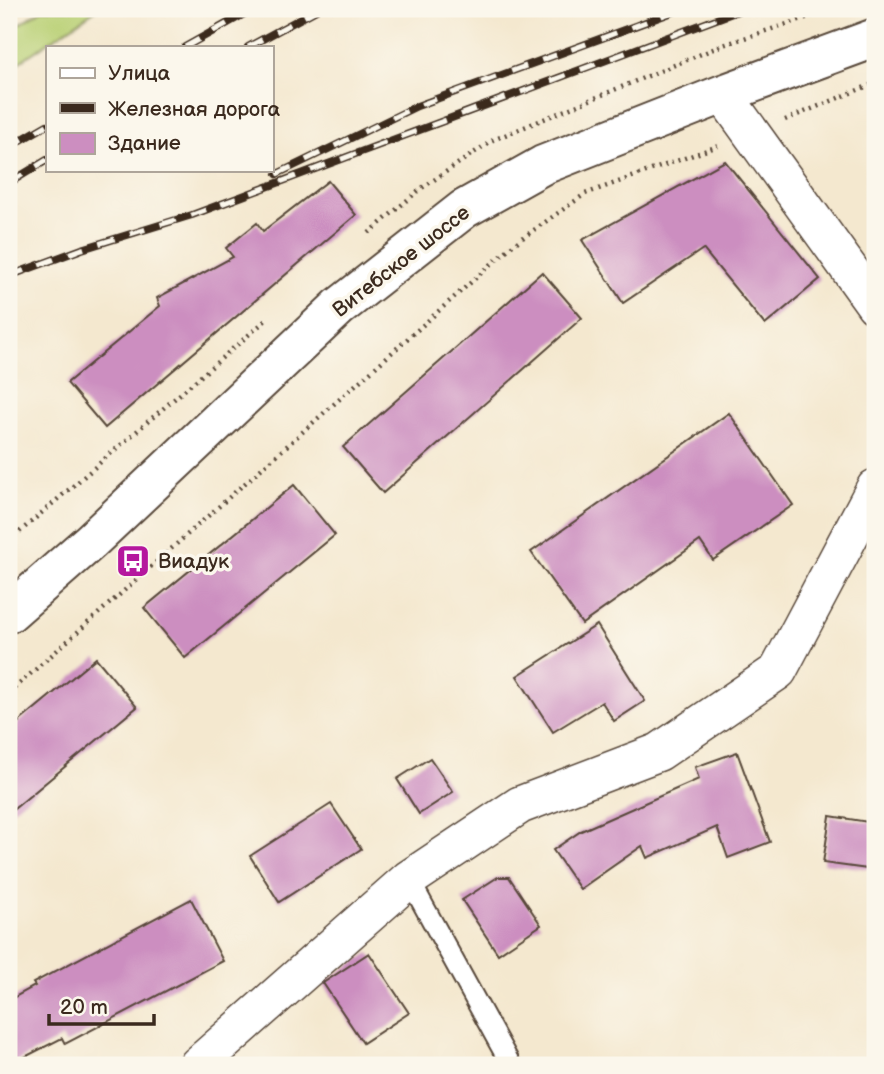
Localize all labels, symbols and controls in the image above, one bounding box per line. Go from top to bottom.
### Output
legend [46,46,273,172]
text: Улица [108,61,171,86]
text: Железная дорога [108,97,281,122]
text: Здание [108,131,181,156]
street label: Витебское шоссе [328,200,475,323]
bus stop icon: Виадук [114,542,152,580]
place label: Виадук [158,549,229,574]
scale bar [49,983,154,1027]
text: 20 m [60,995,108,1020]

